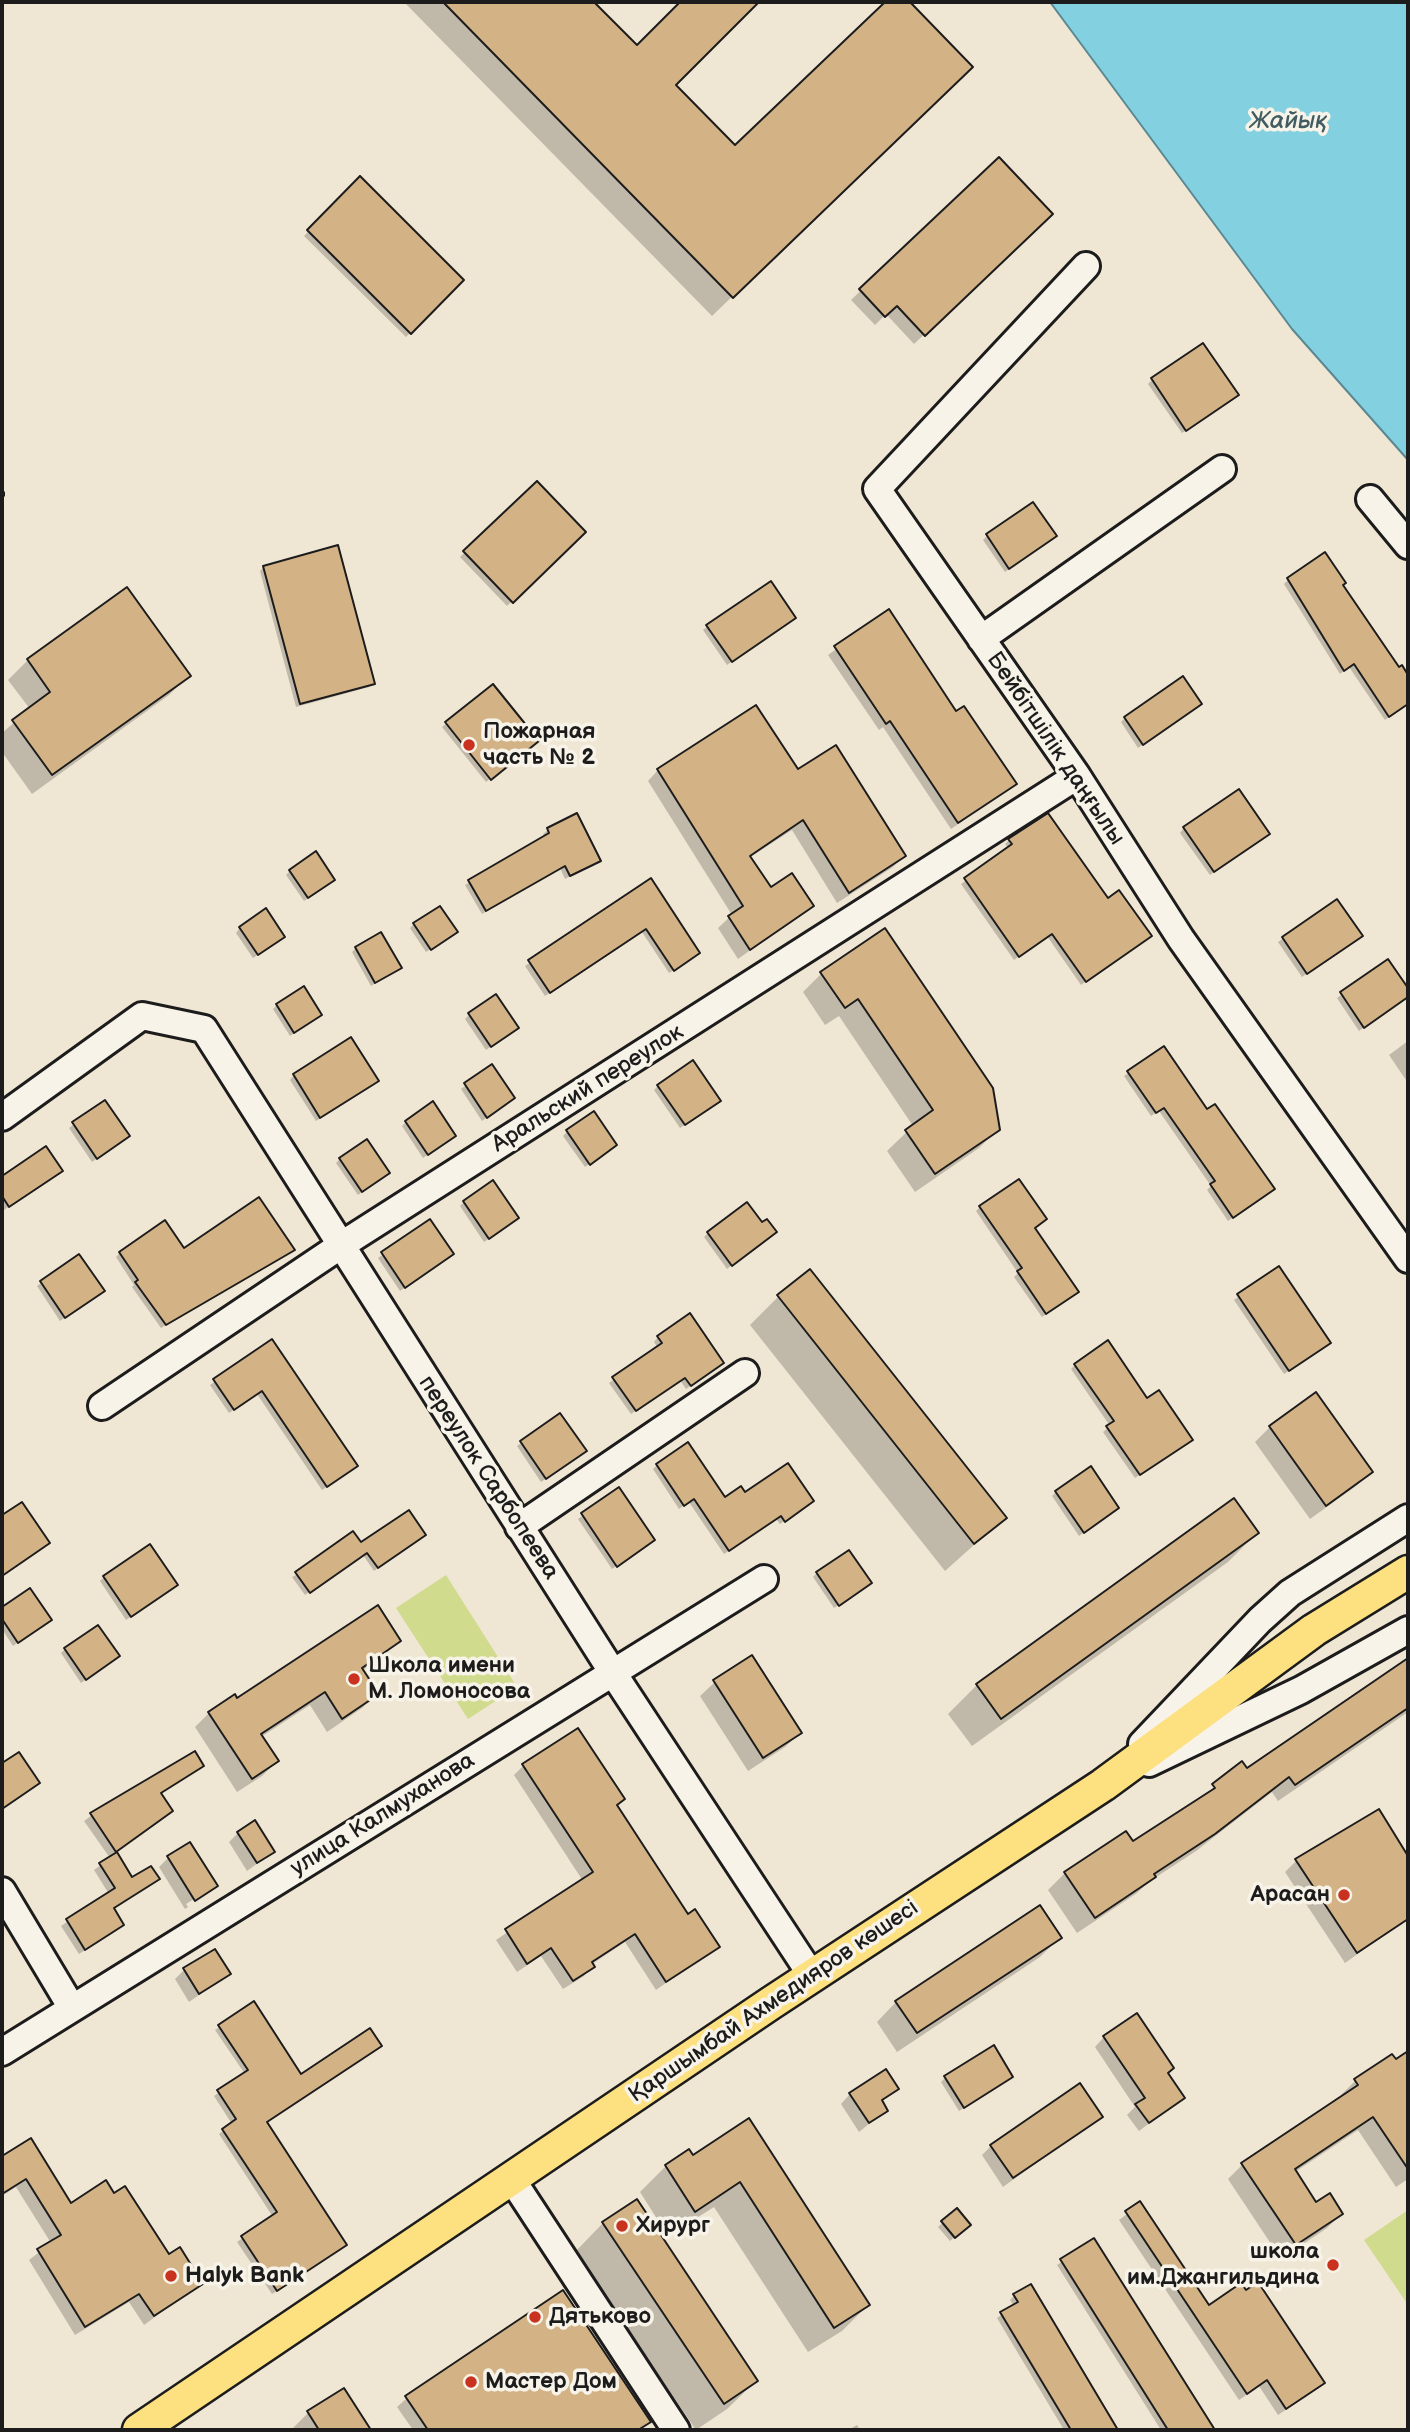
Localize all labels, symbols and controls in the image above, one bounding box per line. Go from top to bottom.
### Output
water label: Жайық [1249,108,1327,136]
street label: Бейбітшілік даңғылы [980,647,1130,851]
place label: Пожарная часть № 2 [483,718,595,772]
marker: Пожарная часть № 2 [461,737,477,753]
street label: Аральский переулок [487,1019,689,1159]
street label: переулок Сарбопеева [412,1371,564,1585]
place label: Школа имени М. Ломоносова [368,1652,530,1706]
marker: Школа имени М. Ломоносова [346,1671,362,1687]
street label: улица Калмуханова [286,1747,480,1883]
place label: Арасан [1250,1881,1330,1909]
marker: Арасан [1336,1887,1352,1903]
street label: Қаршымбай Ахмедияров көшесі [624,1895,924,2109]
place label: Хирург [636,2212,710,2240]
marker: Хирург [614,2218,630,2234]
place label: школа им.Джангильдина [1127,2238,1319,2292]
marker: школа им.Джангильдина [1325,2257,1341,2273]
place label: Halyk Bank [185,2262,304,2290]
marker: Halyk Bank [163,2268,179,2284]
place label: Дятьково [549,2303,651,2331]
marker: Дятьково [527,2309,543,2325]
place label: Мастер Дом [485,2368,617,2396]
marker: Мастер Дом [463,2374,479,2390]

